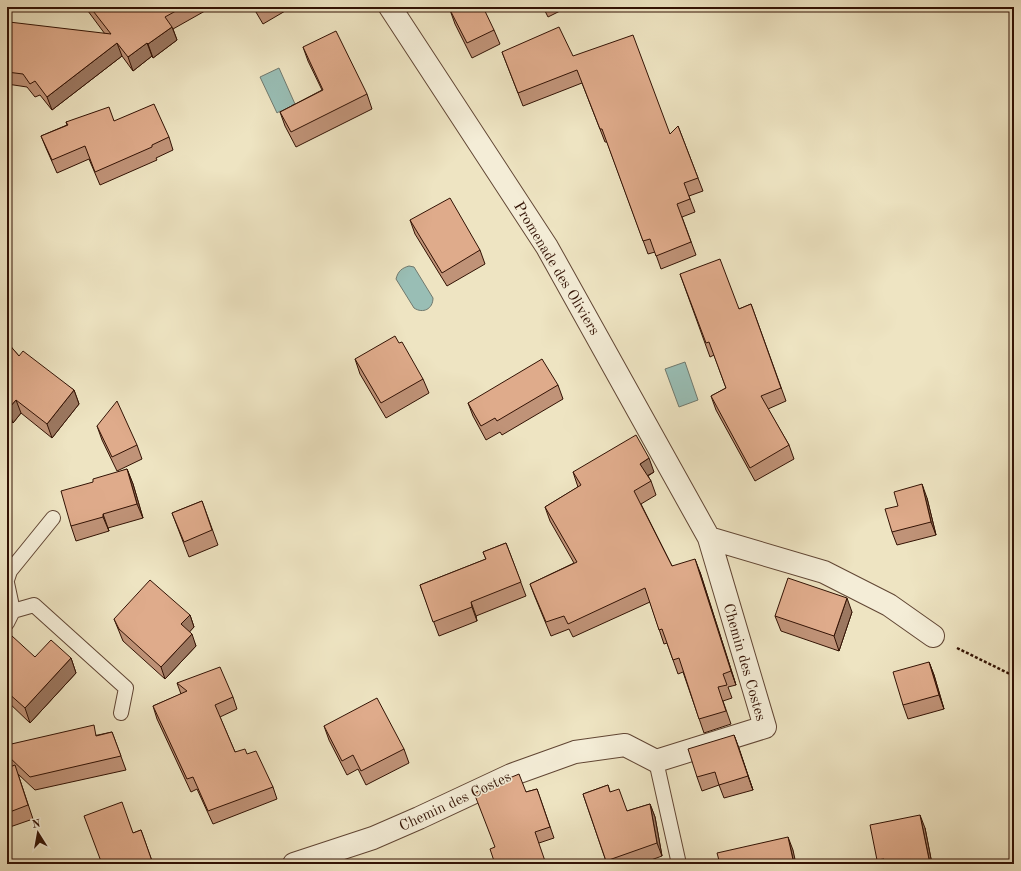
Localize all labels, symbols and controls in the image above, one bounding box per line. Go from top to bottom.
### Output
street label: Promenade des Oliviers [510,199,601,338]
street label: Chemin des Costes [720,602,768,723]
street label: Chemin des Costes [397,770,514,835]
north arrow [18,813,58,853]
text: N [31,818,42,831]

